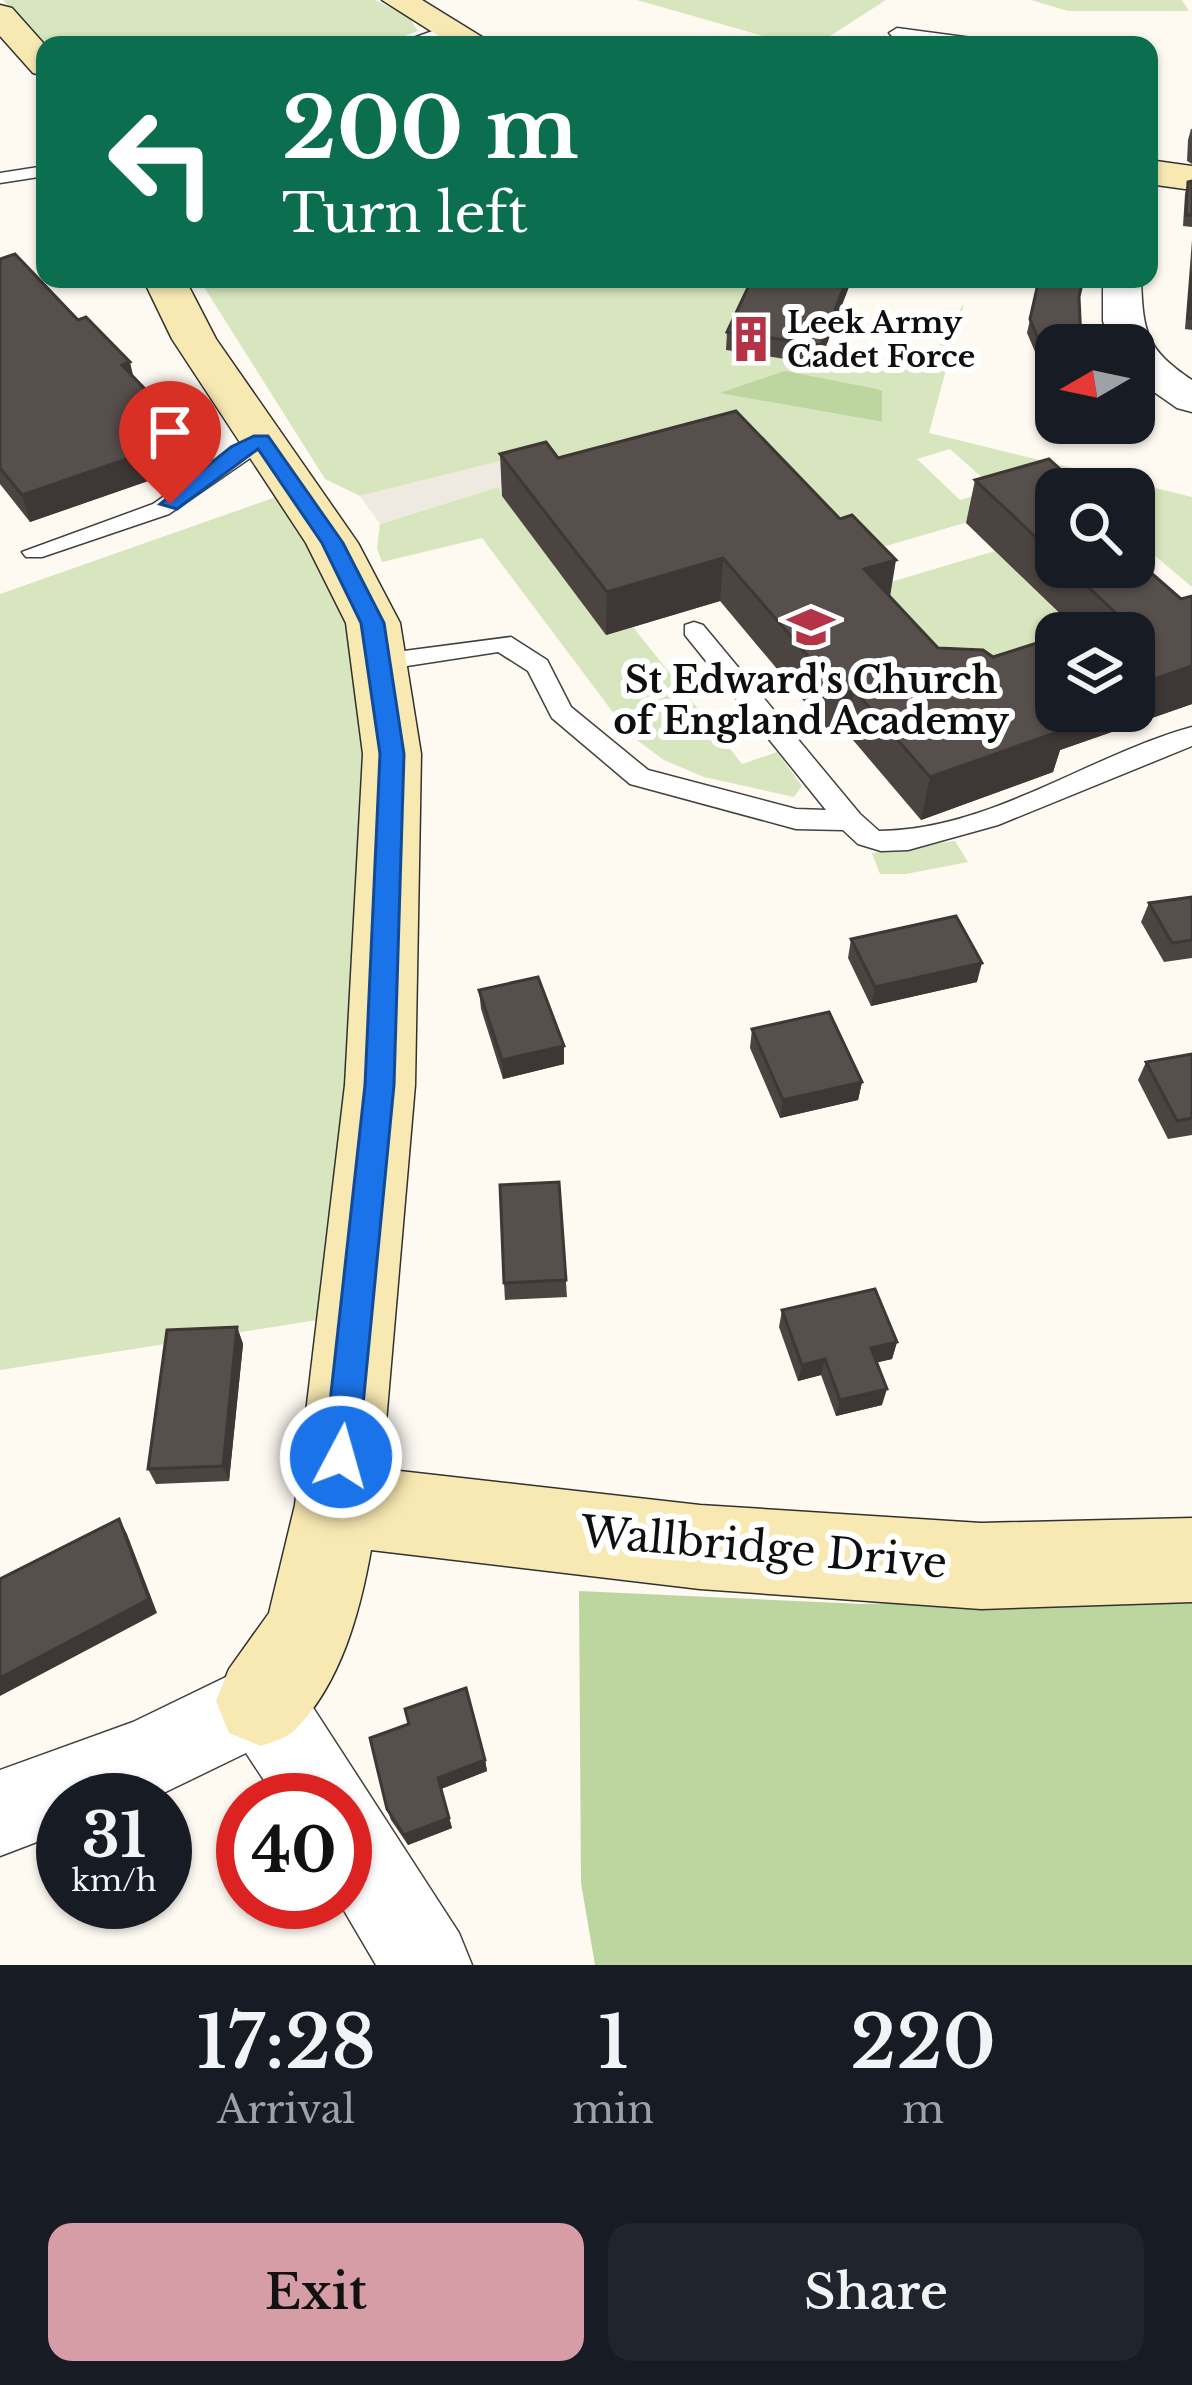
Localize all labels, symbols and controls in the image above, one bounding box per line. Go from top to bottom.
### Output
text: 200 m [282,77,579,181]
icon: left [84,84,240,240]
text: Turn left [282,180,528,247]
place label: Leek Army Cadet Force [787,304,975,375]
building icon: Leek Army Cadet Force [726,314,776,364]
north arrow [1035,324,1155,444]
map controls [1035,324,1155,732]
pin [119,381,221,504]
icon: arrive [137,399,203,465]
button: search [1035,468,1155,588]
school or university icon: St Edward's Church of England Academy [786,602,836,652]
button: layers [1035,612,1155,732]
place label: St Edward's Church of England Academy [613,658,1009,744]
position arrow [278,1394,404,1520]
street label: Wallbridge Drive [578,1505,949,1589]
speed limit sign: 40 [216,1773,372,1929]
text: 31 [82,1799,146,1873]
text: km/h [71,1862,157,1899]
text: 17:28 [196,1998,376,2087]
text: 1 [597,1998,629,2087]
text: 220 [850,1998,996,2087]
text: Arrival [217,2085,355,2134]
text: min [572,2085,654,2134]
text: m [902,2085,944,2134]
button: Exit [48,2223,584,2361]
button: Share [608,2223,1144,2361]

